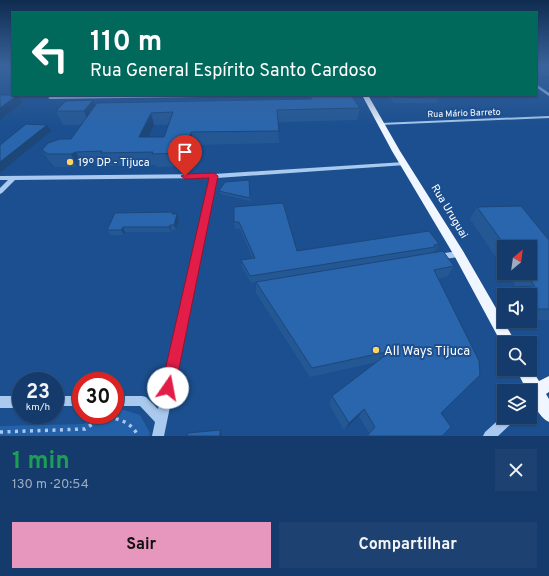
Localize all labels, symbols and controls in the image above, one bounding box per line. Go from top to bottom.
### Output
text: 110 m [90,25,162,61]
icon: left [24,28,76,80]
text: Rua General Espírito Santo Cardoso [90,60,377,83]
street label: Rua Mário Barreto [427,107,501,120]
pin [168,135,202,176]
icon: arrive [174,141,196,163]
place label: 19º DP - Tijuca [78,156,150,170]
marker: 19º DP - Tijuca [65,157,75,167]
street label: Rua Uruguai [428,182,471,241]
north arrow [497,240,537,280]
map controls [497,240,537,424]
button: sound [497,288,537,328]
button: search [497,336,537,376]
place label: All Ways Tijuca [384,344,470,360]
marker: All Ways Tijuca [371,345,381,355]
position arrow [147,367,189,409]
speed limit sign: 30 [72,372,124,424]
text: 23 [26,380,50,406]
button: layers [497,384,537,424]
text: km/h [26,401,50,414]
text: 1 min [12,447,70,477]
button: close [495,449,537,491]
text: 130 m · 20:54 [12,477,89,493]
button: Sair [12,522,271,568]
button: Compartilhar [279,522,537,568]

